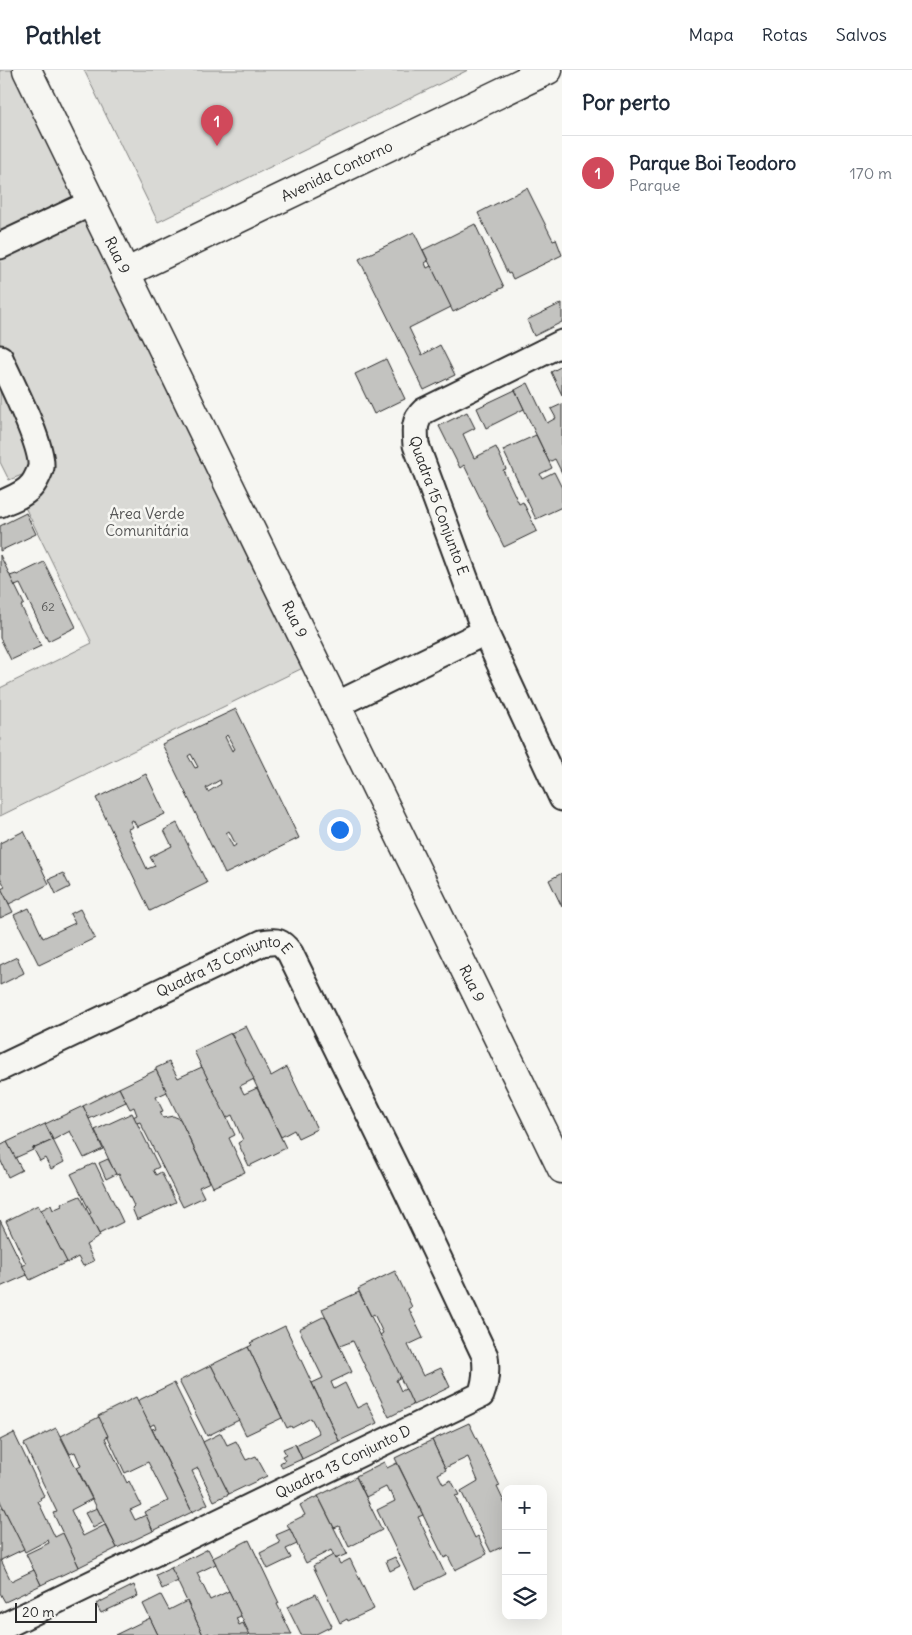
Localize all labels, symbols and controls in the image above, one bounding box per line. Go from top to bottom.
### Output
text: Pathlet [25,20,101,50]
text: Mapa [689,23,734,46]
text: Rotas [762,23,808,46]
text: Salvos [836,23,887,46]
text: Por perto [582,89,670,116]
pin: 1 [201,105,233,146]
street label: Avenida Contorno [278,136,396,206]
text: Parque Boi Teodoro [629,151,796,175]
text: 1 [595,163,601,183]
text: 170 m [849,163,892,183]
text: Parque [629,175,680,195]
street label: Rua 9 [101,233,135,277]
street label: Quadra 15 Conjunto E [406,435,473,578]
park label: Area Verde Comunitária [105,504,189,540]
street label: Rua 9 [278,597,312,641]
house number: 62 [41,599,55,614]
your location [327,817,353,843]
street label: Quadra 13 Conjunto E [153,931,297,1001]
street label: Rua 9 [455,962,489,1005]
street label: Quadra 13 Conjunto D [272,1420,414,1503]
map controls [502,1485,547,1620]
button: + [502,1485,547,1530]
button: − [502,1530,547,1575]
button: layers [502,1575,547,1620]
scale bar [15,1600,98,1623]
text: 20 m [22,1603,55,1621]

